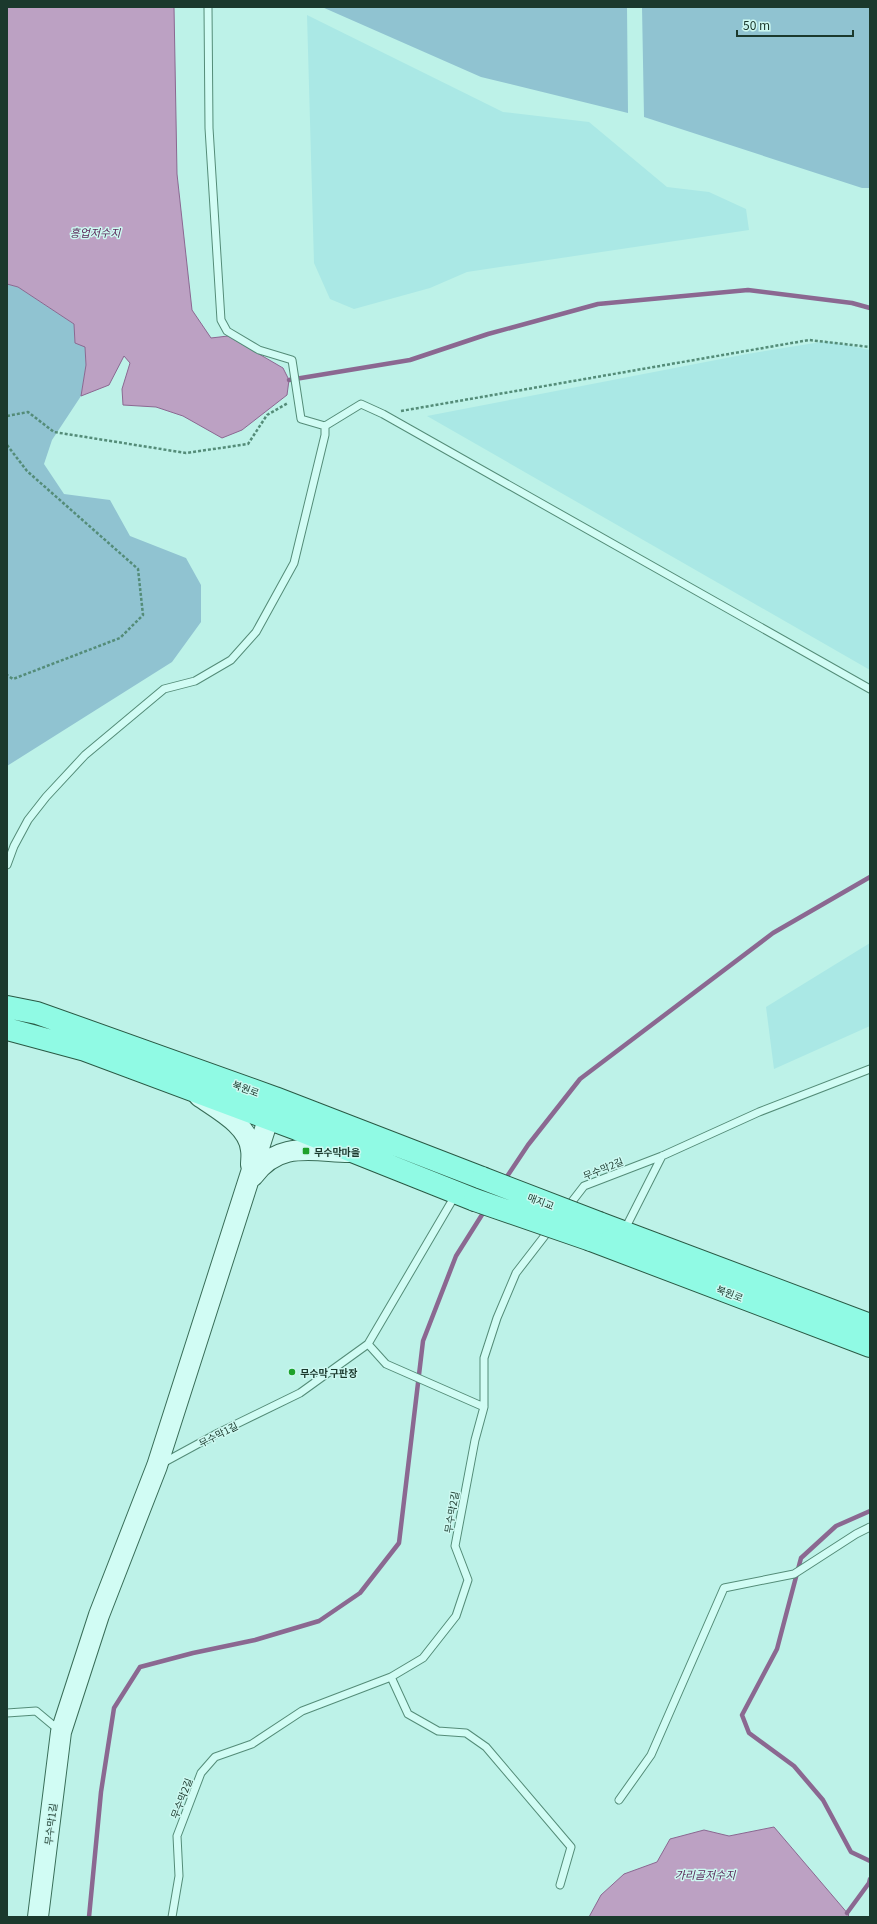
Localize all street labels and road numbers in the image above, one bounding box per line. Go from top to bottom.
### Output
street label: 북원로 [230,1076,262,1100]
street label: 무수막2길 [581,1153,625,1183]
street label: 매지교 [525,1189,557,1213]
street label: 북원로 [714,1281,746,1305]
street label: 무수막1길 [196,1418,240,1450]
street label: 무수막2길 [440,1490,462,1534]
street label: 무수막2길 [166,1776,196,1820]
street label: 무수막1길 [40,1802,60,1846]

